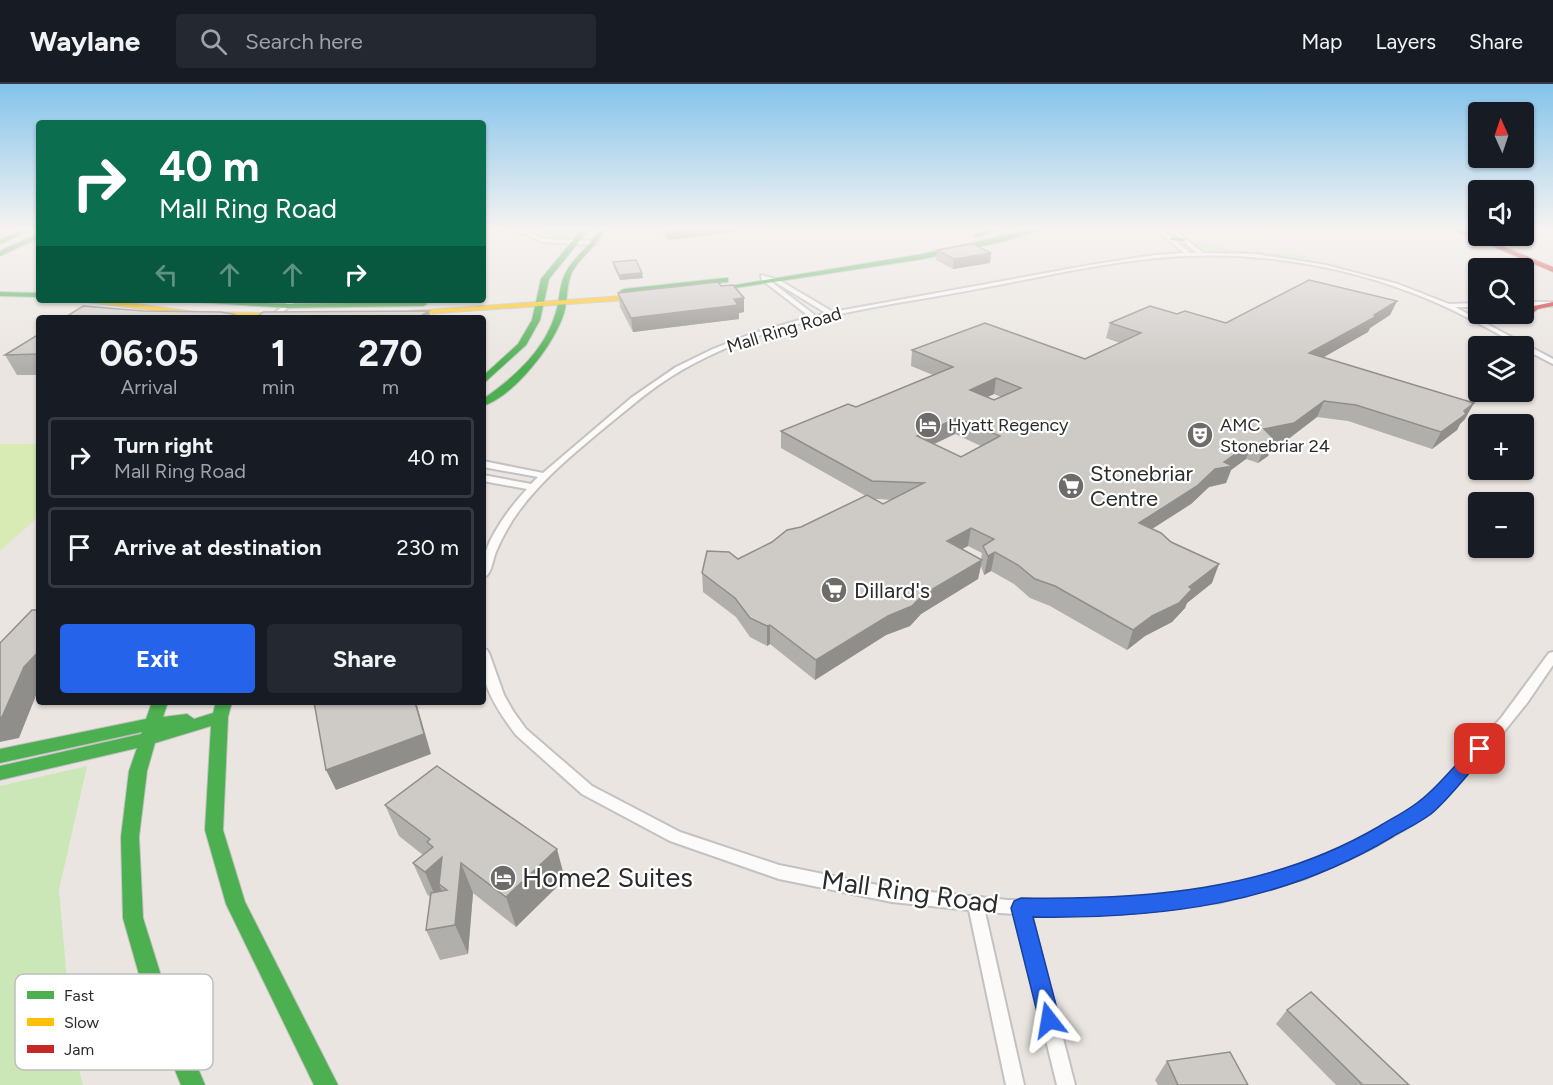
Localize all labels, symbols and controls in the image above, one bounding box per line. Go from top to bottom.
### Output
search box [176,14,596,68]
text: Waylane [30,24,140,58]
icon: search [197,25,230,58]
text: Search here [245,28,363,55]
text: Map [1302,29,1342,54]
text: Layers [1375,29,1436,54]
text: Share [1469,29,1523,54]
north arrow [1468,102,1534,168]
map controls [1468,102,1534,558]
text: 40 m [159,141,259,192]
icon: right [60,144,138,222]
button: sound [1468,180,1534,246]
text: Mall Ring Road [159,192,337,225]
icon: left [150,258,183,291]
icon: ahead [213,258,246,291]
icon: ahead [276,258,309,291]
icon: right [339,258,372,291]
button: search [1468,258,1534,324]
street label: Mall Ring Road [724,302,844,358]
text: 06:05 [99,332,199,375]
text: 1 [271,332,286,375]
text: 270 [358,332,423,375]
button: layers [1468,336,1534,402]
text: Arrival [121,375,177,399]
text: min [262,375,295,399]
text: m [382,375,399,399]
hotel icon: Hyatt Regency [913,410,943,440]
place label: Hyatt Regency [948,414,1069,436]
place label: AMC Stonebriar 24 [1220,414,1330,457]
button: + [1468,414,1534,480]
theatre icon: AMC Stonebriar 24 [1185,420,1215,450]
text: Turn right [114,432,213,459]
icon: right [63,441,96,474]
text: 40 m [407,444,459,471]
text: Mall Ring Road [114,459,246,483]
place label: Stonebriar Centre [1090,460,1193,512]
supermarket icon: Stonebriar Centre [1056,471,1086,501]
button: − [1468,492,1534,558]
icon: arrive [63,531,96,564]
text: Arrive at destination [114,534,322,561]
text: 230 m [396,534,459,561]
supermarket icon: Dillard's [819,575,849,605]
place label: Dillard's [854,577,930,604]
button: Exit [60,624,255,693]
button: Share [267,624,462,693]
pin [1454,723,1505,774]
icon: arrive [1463,732,1496,765]
place label: Home2 Suites [522,861,693,894]
hotel icon: Home2 Suites [488,863,518,893]
street label: Mall Ring Road [820,863,1001,920]
legend [15,974,213,1070]
text: Fast [64,986,94,1005]
position arrow [1017,988,1081,1052]
text: Slow [64,1013,99,1032]
text: Jam [64,1040,94,1059]

